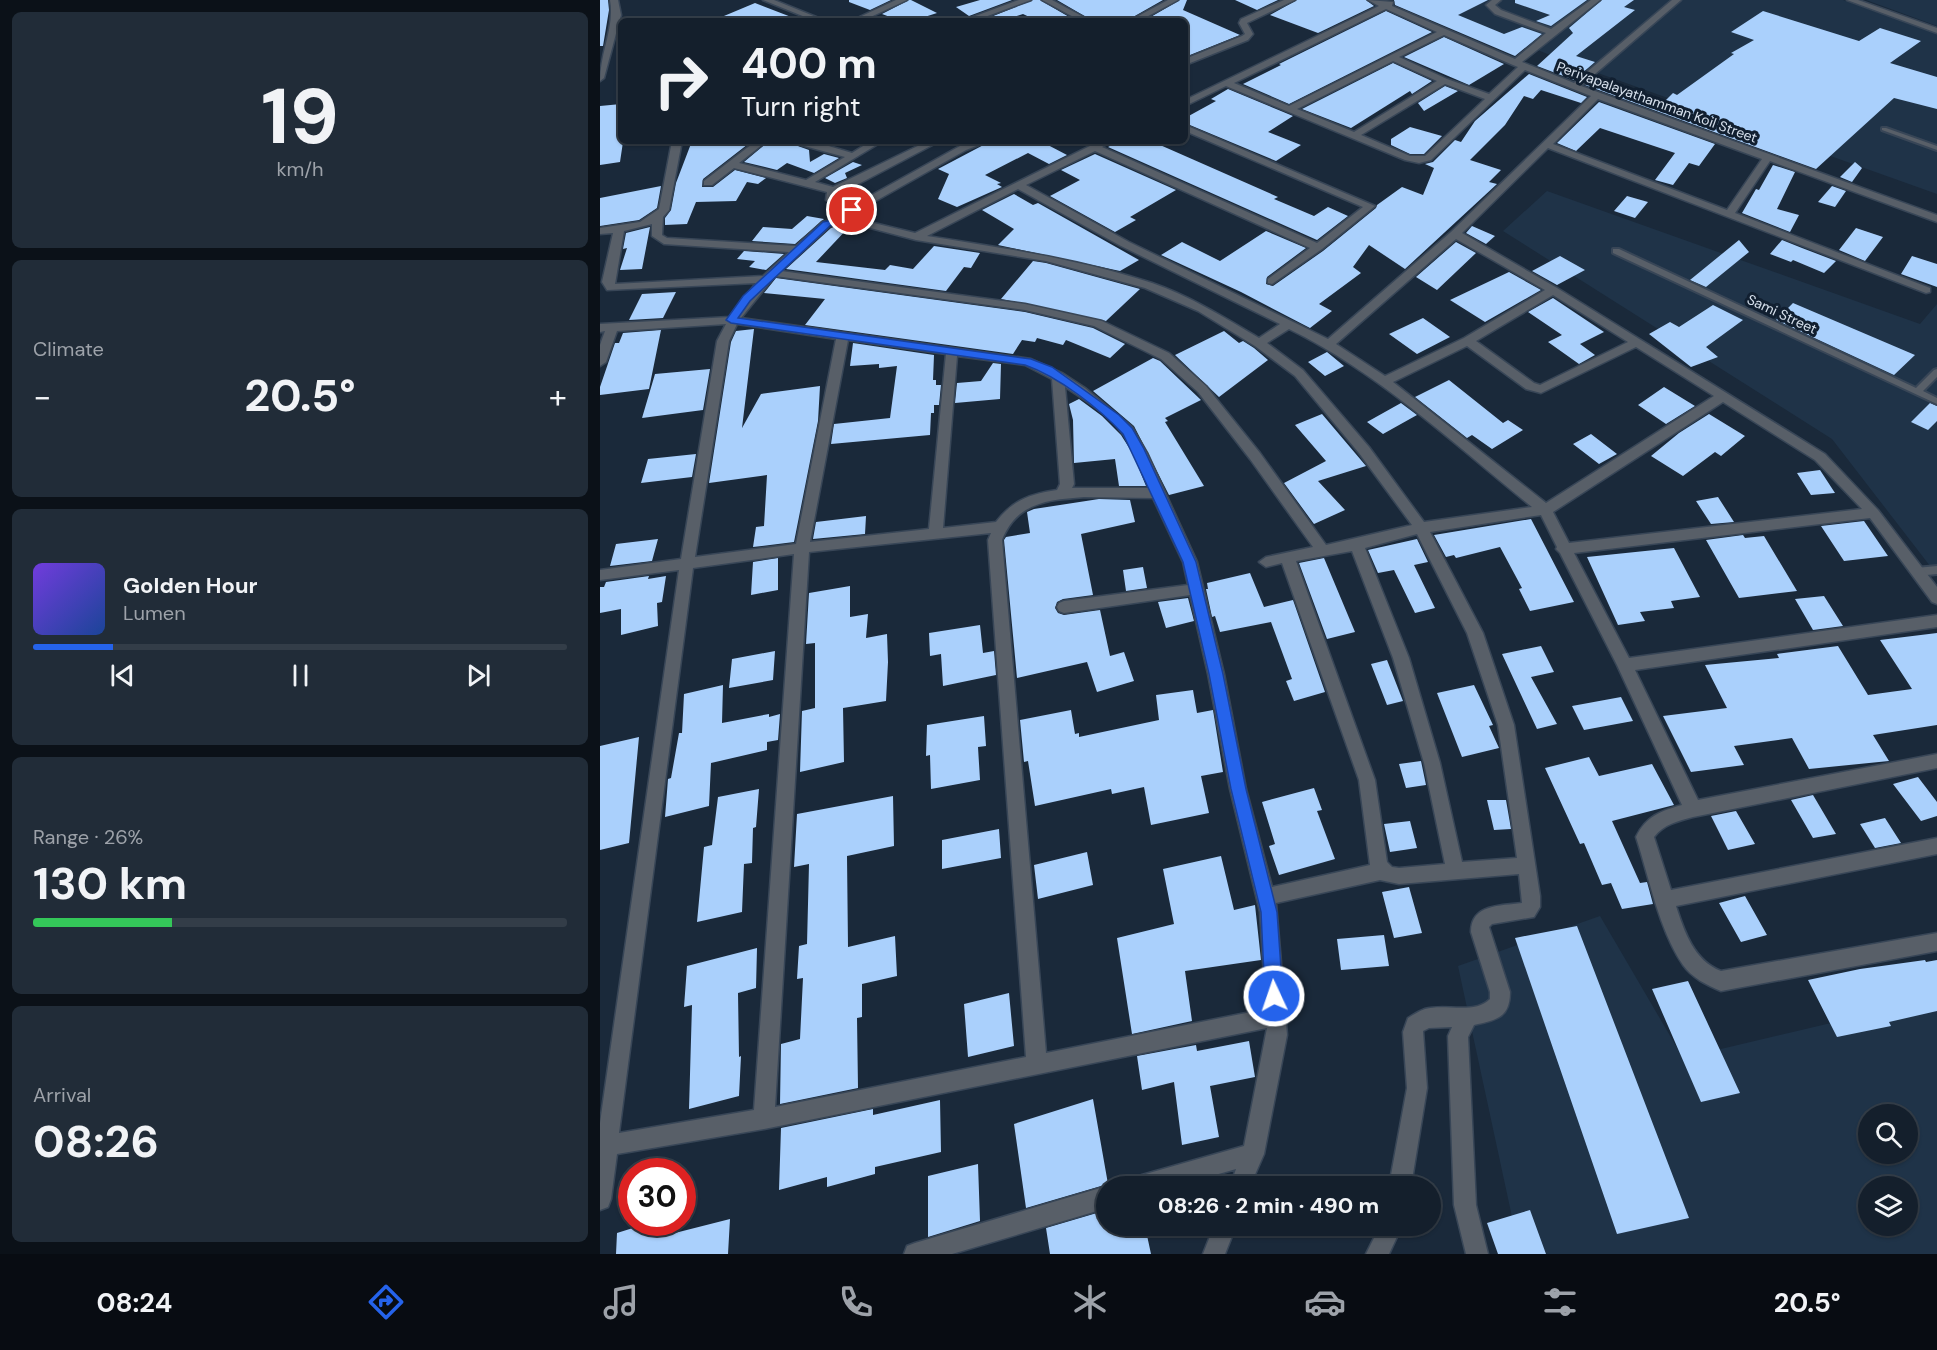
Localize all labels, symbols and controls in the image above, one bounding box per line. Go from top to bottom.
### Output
text: 400 m [741,36,877,91]
icon: right [642,42,720,120]
street label: Periyapalayathamman Koil Street [1554,57,1760,147]
text: 19 [261,66,339,167]
text: Turn right [741,89,861,124]
text: km/h [276,156,324,182]
pin [826,184,877,235]
icon: arrive [835,193,868,226]
street label: Sami Street [1744,290,1820,338]
text: Climate [33,336,104,362]
text: 20.5° [244,366,356,425]
text: − [33,375,51,418]
text: + [549,375,567,418]
text: Golden Hour [123,571,258,600]
text: Lumen [123,600,186,626]
icon: previous [106,659,139,692]
icon: pause [284,659,317,692]
icon: next [462,659,495,692]
text: Range · 26% [33,824,143,850]
text: 130 km [33,854,187,913]
position arrow [1242,964,1306,1028]
text: Arrival [33,1082,91,1108]
map controls [1858,1104,1918,1236]
button: search [1858,1104,1918,1164]
text: 08:26 [33,1112,159,1171]
speed limit sign: 30 [618,1158,696,1236]
button: layers [1858,1176,1918,1236]
text: 08:26 · 2 min · 490 m [1158,1191,1379,1220]
icon: directions [365,1281,407,1323]
icon: music [600,1281,642,1323]
icon: phone [835,1281,877,1323]
icon: climate [1069,1281,1111,1323]
icon: car [1304,1281,1346,1323]
icon: filters [1539,1281,1581,1323]
text: 08:24 [96,1285,172,1320]
text: 20.5° [1774,1285,1841,1320]

